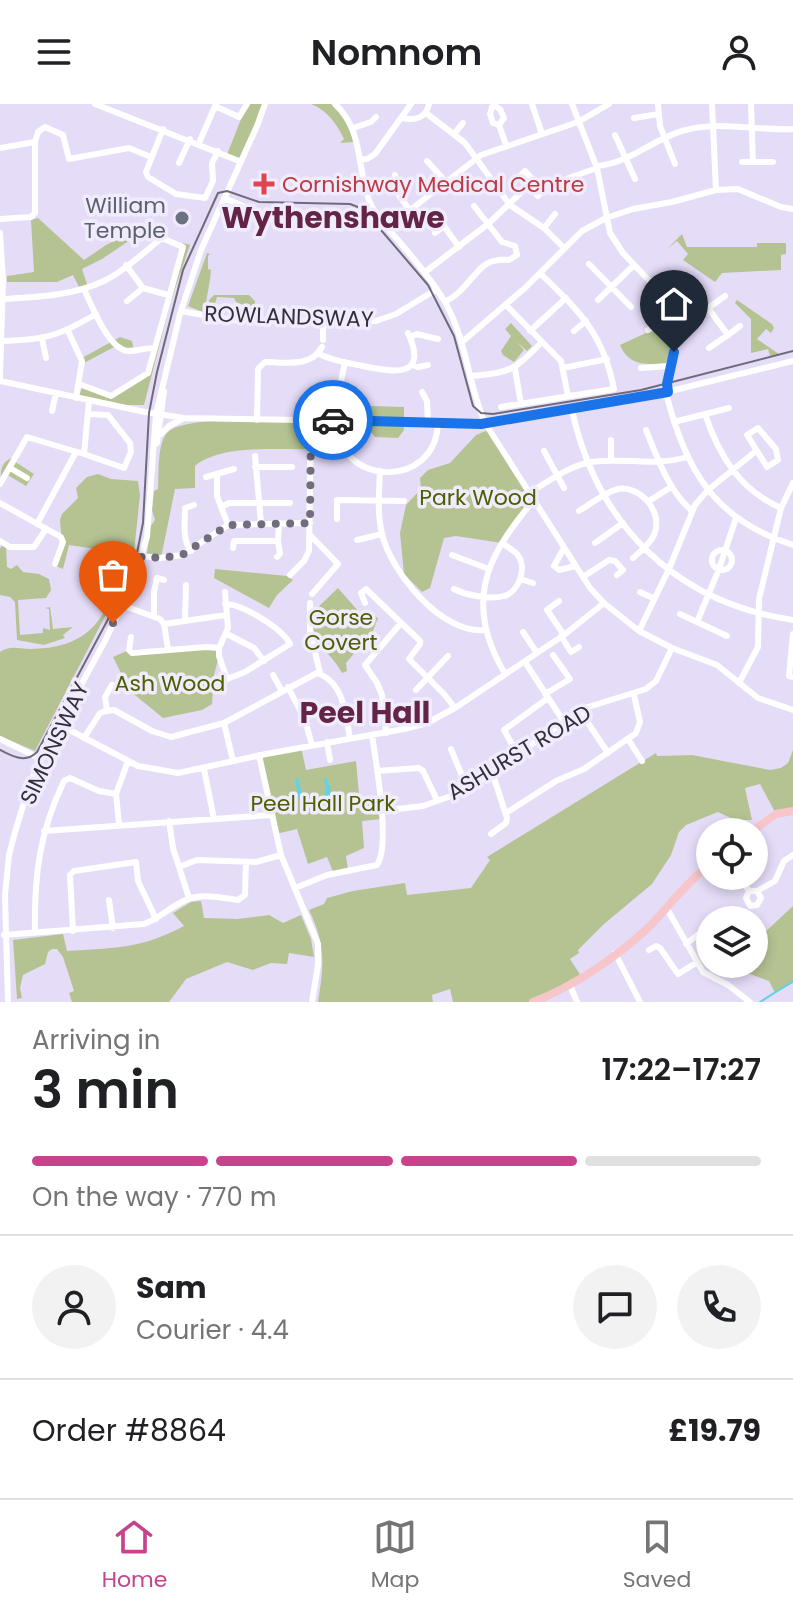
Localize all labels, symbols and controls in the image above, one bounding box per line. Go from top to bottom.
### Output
text: Nomnom [311,27,482,78]
icon: menu [32,30,76,74]
icon: person [717,30,761,74]
place label: Cornishway Medical Centre [282,169,584,200]
marker: Cornishway Medical Centre [253,173,275,195]
place label: William Temple [84,190,166,246]
district label: Wythenshawe [221,196,445,239]
marker: William Temple [173,209,191,227]
pin [640,270,708,352]
icon: home [652,282,696,326]
street label: ROWLANDSWAY [204,298,374,335]
courier [293,380,373,460]
icon: car [311,398,355,442]
park label: Park Wood [419,482,537,513]
pin [79,541,147,623]
icon: bag [91,553,135,597]
park label: Gorse Covert [304,602,378,658]
park label: Ash Wood [115,668,225,699]
street label: SIMONSWAY [12,677,96,810]
district label: Peel Hall [300,691,430,734]
street label: ASHURST ROAD [441,697,597,808]
park label: Peel Hall Park [250,788,396,819]
map controls [696,818,768,978]
button: locate [696,818,768,890]
button: layers [696,906,768,978]
text: Arriving in [32,1022,161,1058]
text: 17:22–17:27 [601,1048,761,1091]
text: 3 min [32,1053,179,1126]
text: On the way · 770 m [32,1179,277,1215]
button: person [32,1265,116,1349]
button: chat [573,1265,657,1349]
button: phone [677,1265,761,1349]
text: Sam [136,1266,207,1309]
text: Courier · 4.4 [136,1312,289,1348]
text: Order #8864 [32,1409,226,1452]
text: £19.79 [668,1409,761,1452]
tab: Home [102,1515,167,1596]
tab: Map [371,1515,419,1596]
tab: Saved [623,1515,691,1596]

